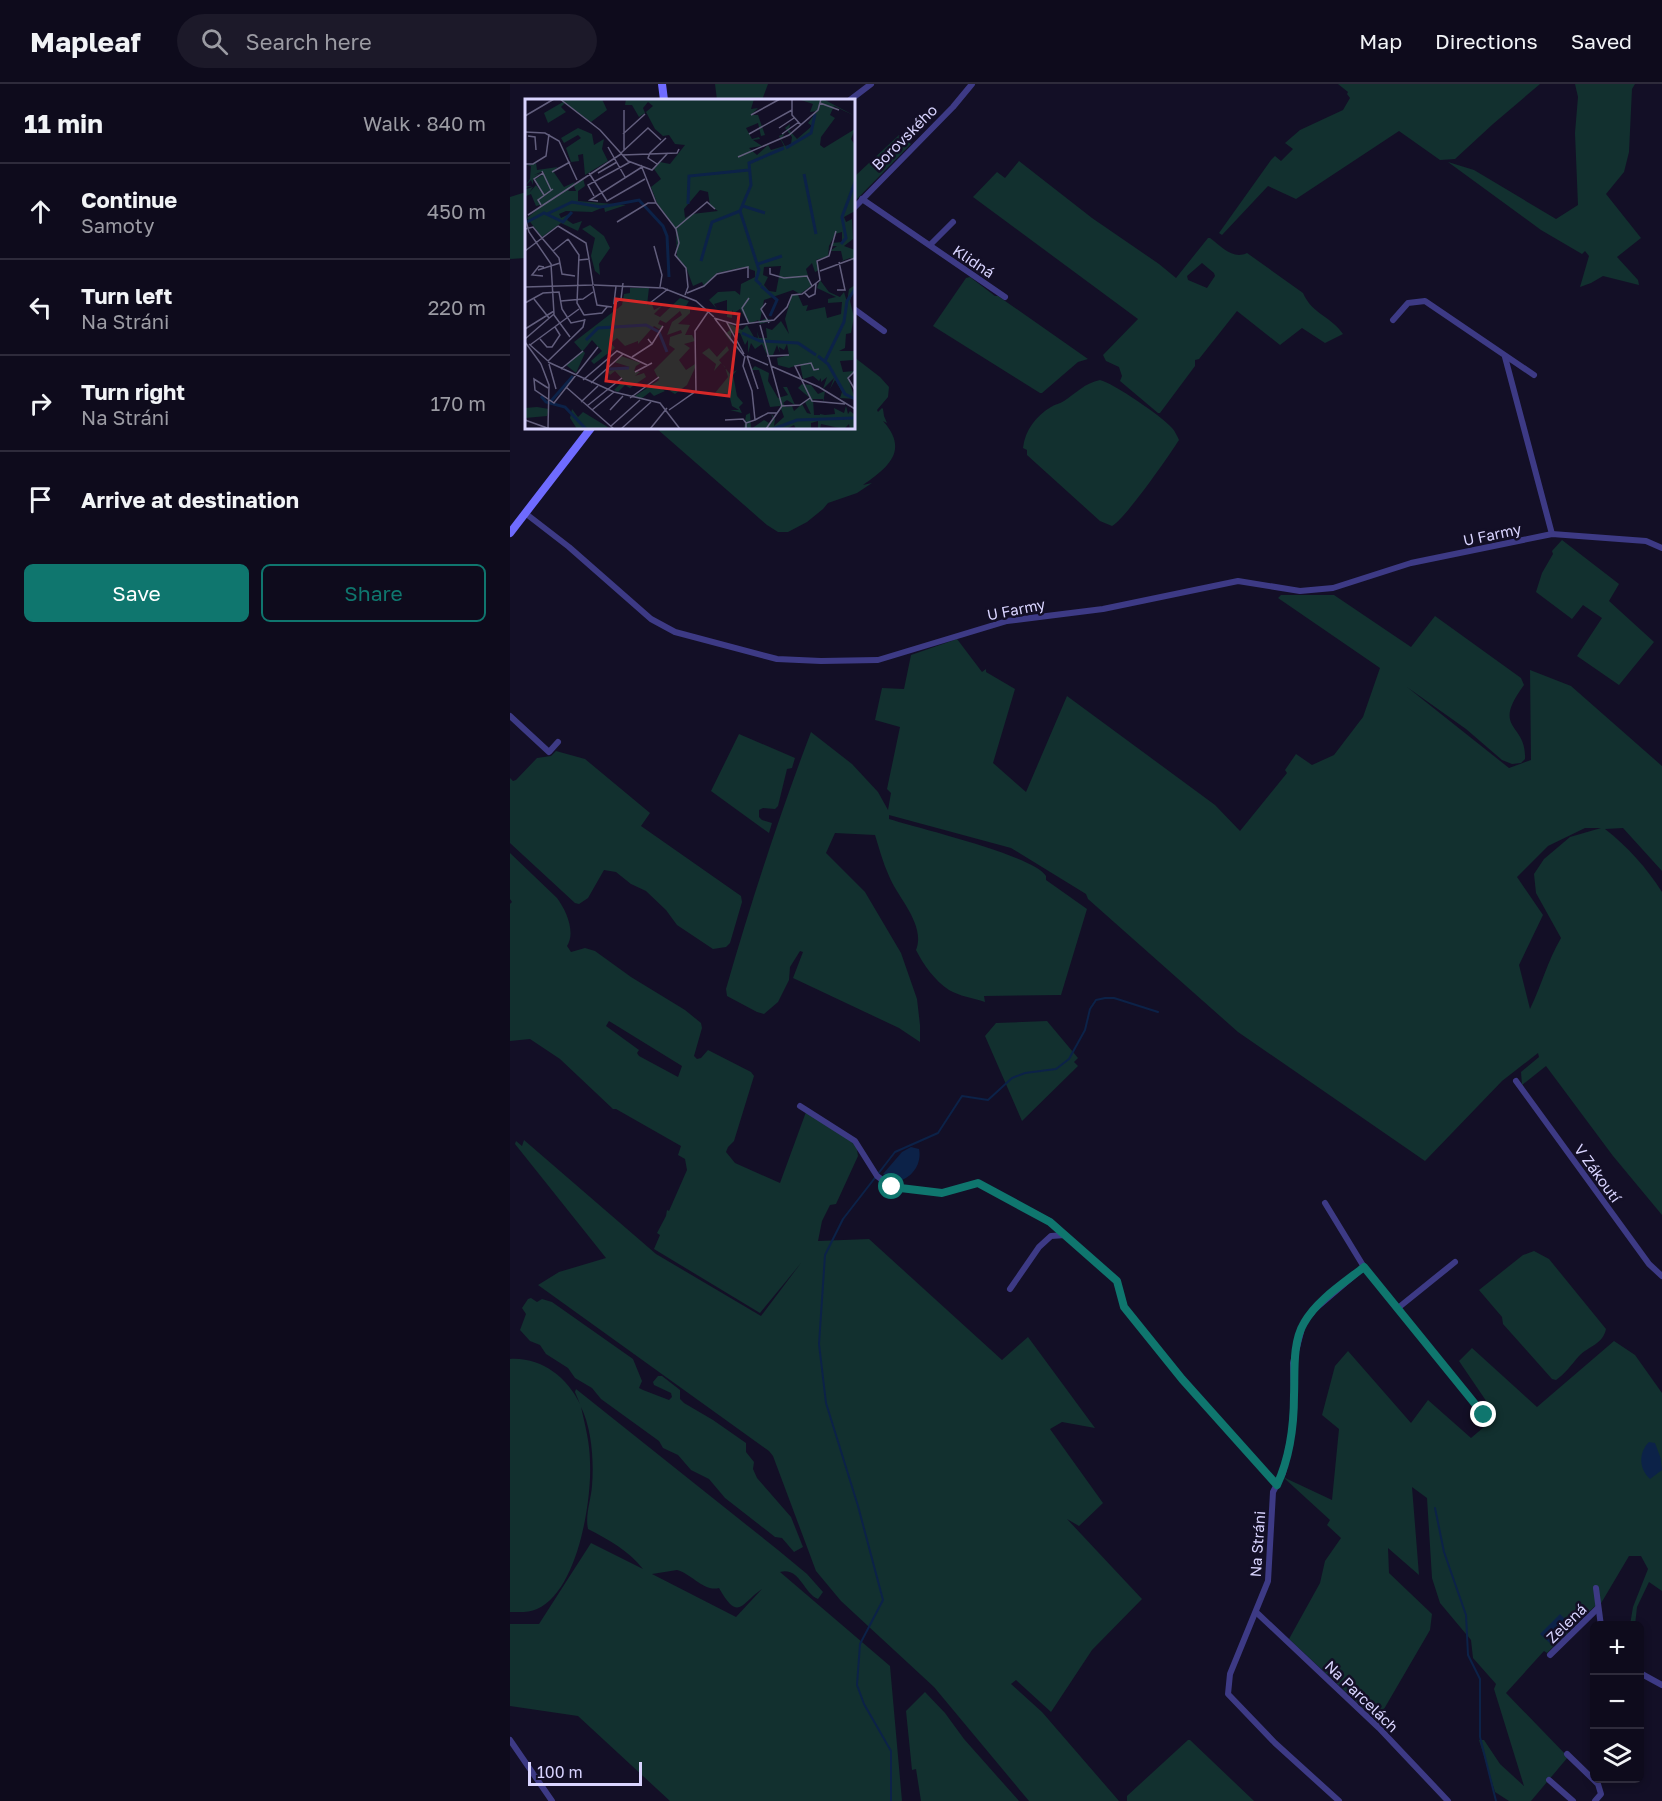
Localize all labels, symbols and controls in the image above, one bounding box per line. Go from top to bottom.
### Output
search box [177,14,597,68]
text: Mapleaf [30,25,141,58]
icon: search [198,25,231,58]
text: Search here [246,28,372,55]
text: Map [1359,28,1402,54]
text: Directions [1435,28,1538,54]
text: Saved [1571,28,1632,54]
inset map [525,99,855,429]
street label: Borovského [868,101,940,173]
text: 11 min [24,108,103,139]
text: Walk · 840 m [363,111,486,135]
text: Continue [81,186,177,213]
icon: ahead [24,195,57,228]
text: 450 m [427,199,486,223]
text: Samoty [81,213,154,237]
street label: Klidná [950,241,998,281]
text: Turn left [81,282,172,309]
icon: left [24,291,57,324]
text: 220 m [428,295,486,319]
text: Na Stráni [81,309,169,333]
text: Turn right [81,378,185,405]
icon: right [24,387,57,420]
text: 170 m [431,391,486,415]
text: Na Stráni [81,405,169,429]
icon: arrive [24,483,57,516]
text: Arrive at destination [81,486,299,513]
street label: U Farmy [1461,519,1523,549]
button: Save [24,564,249,622]
button: Share [261,564,486,622]
street label: U Farmy [985,594,1047,623]
street label: V Zákoutí [1571,1140,1626,1206]
route start [878,1173,904,1199]
route end [1470,1401,1496,1427]
street label: Na Stráni [1246,1510,1268,1578]
street label: Zelená [1542,1600,1590,1646]
map controls [1590,1621,1644,1783]
button: + [1590,1621,1644,1675]
street label: Na Parcelách [1322,1657,1402,1735]
button: − [1590,1675,1644,1729]
button: layers [1590,1729,1644,1783]
scale bar [528,1759,642,1786]
text: 100 m [537,1762,583,1782]

